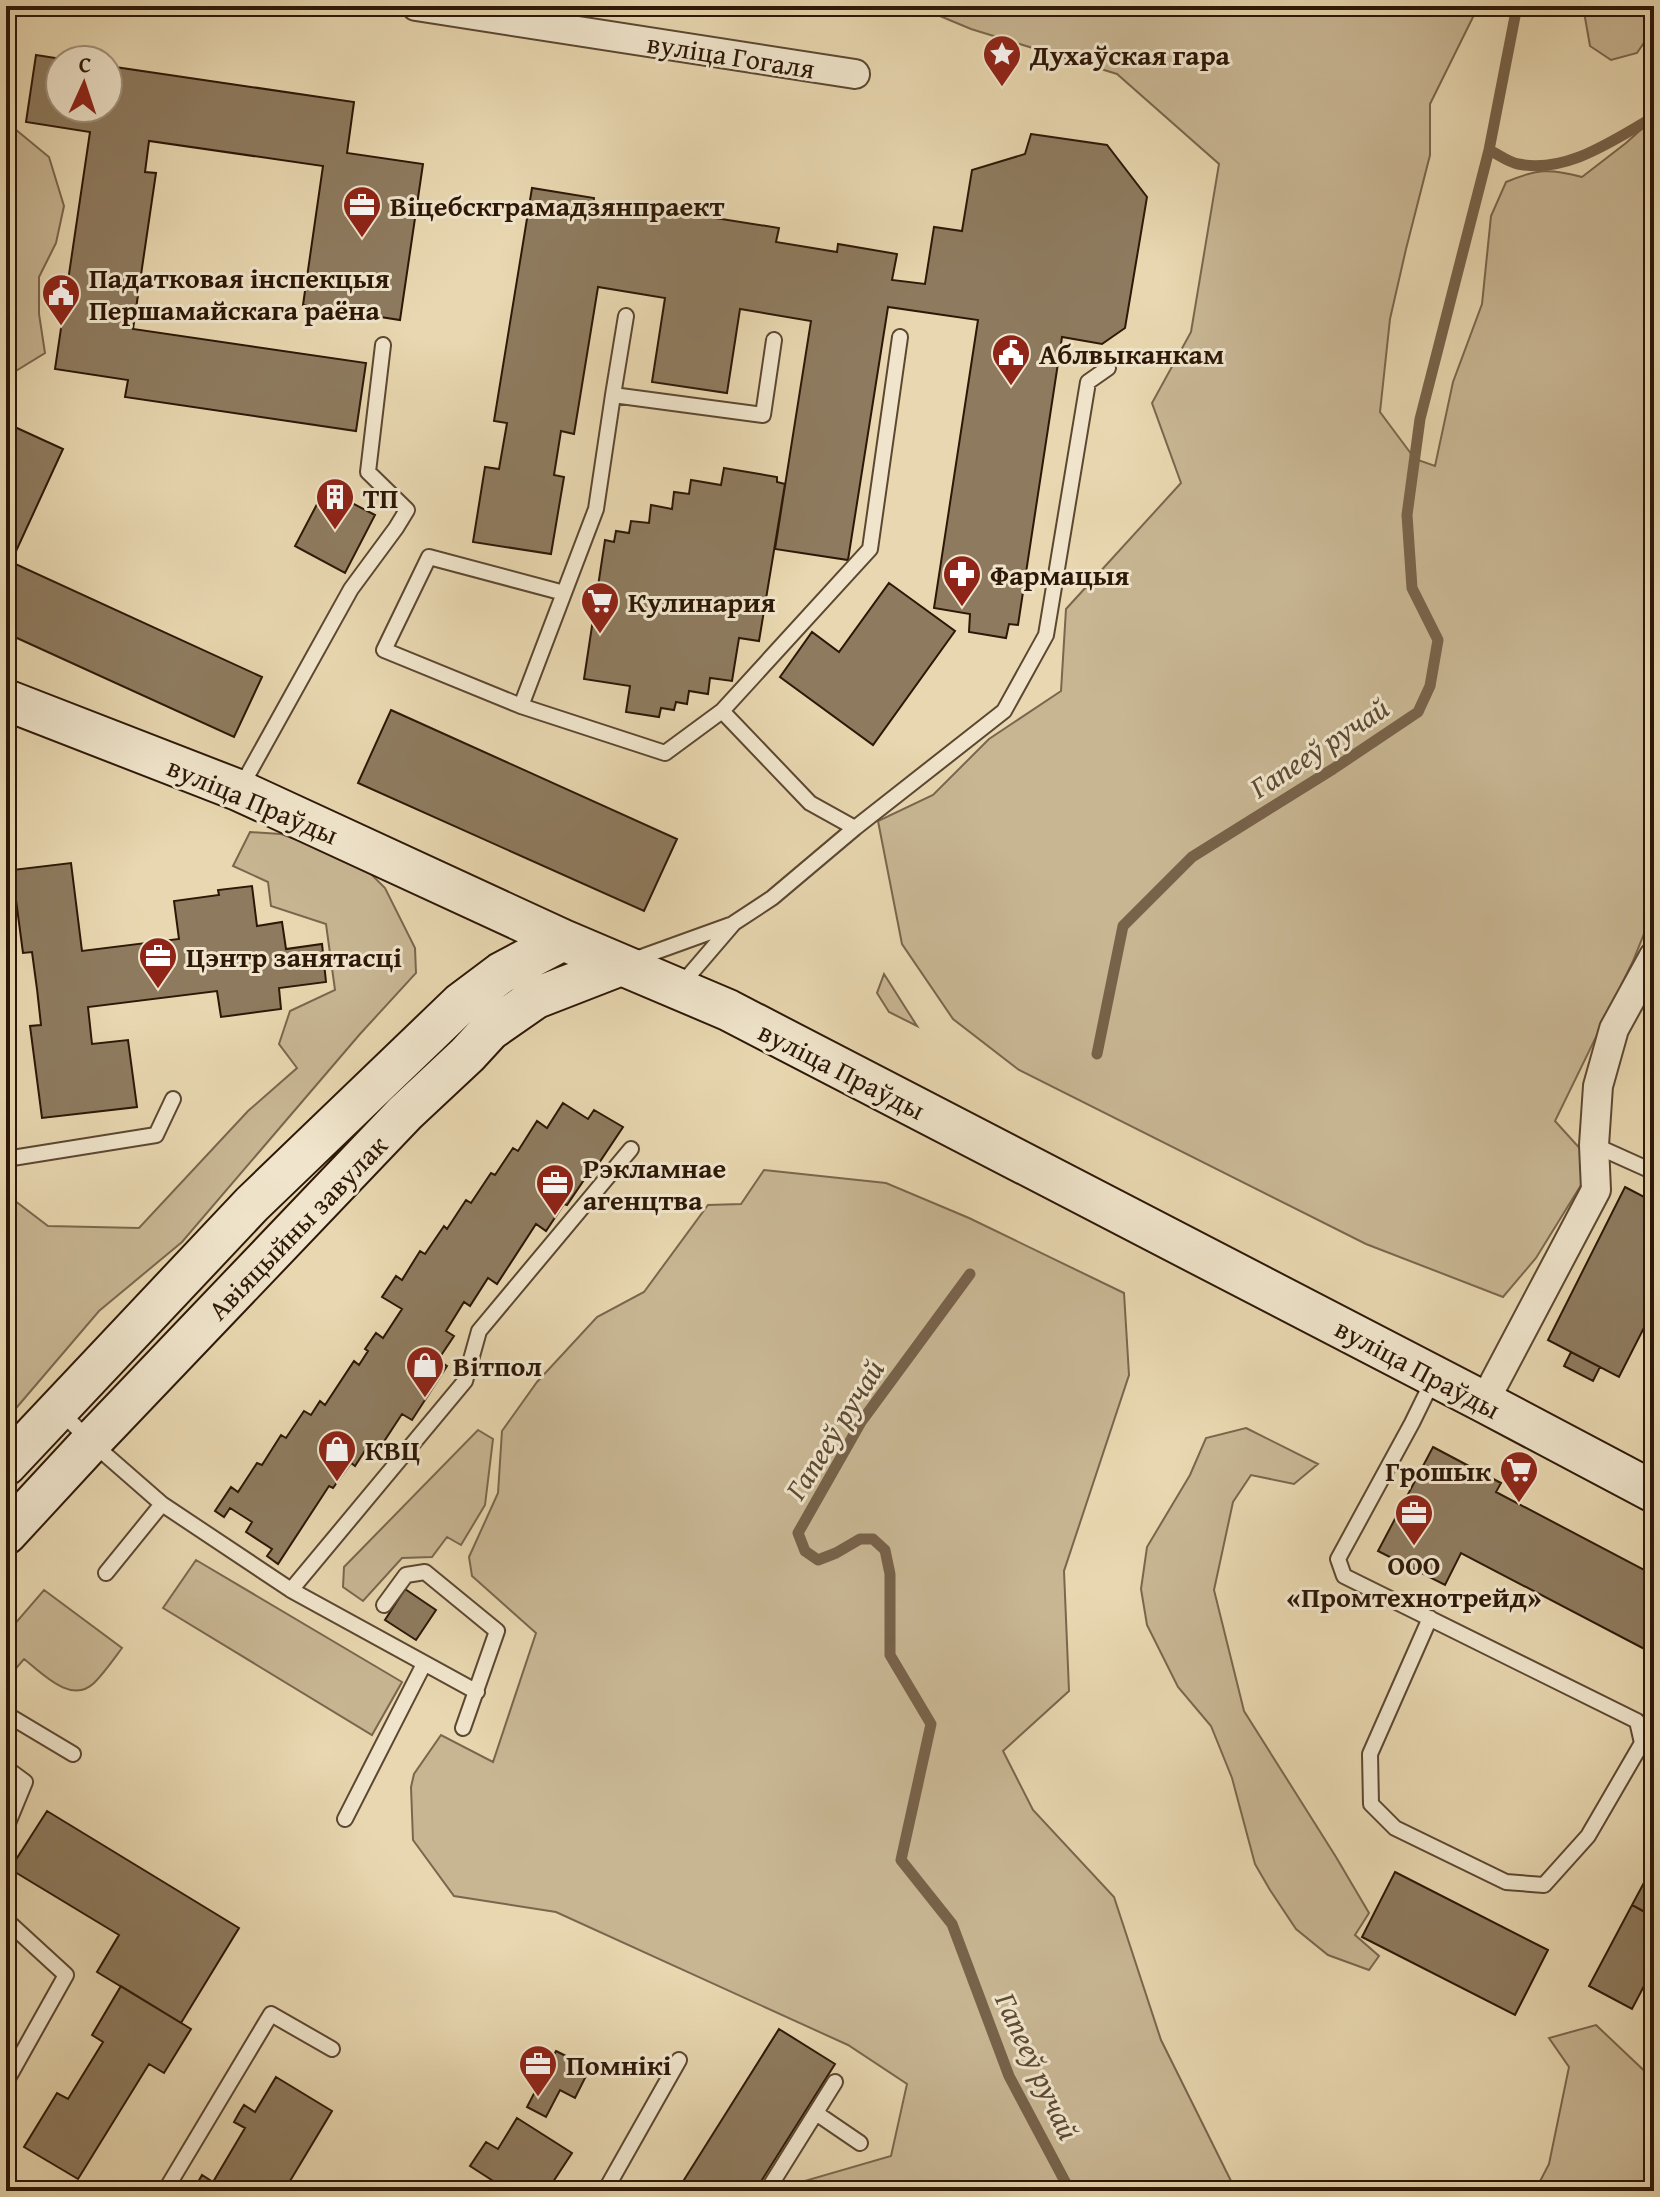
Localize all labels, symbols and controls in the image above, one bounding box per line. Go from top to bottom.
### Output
street label: вуліца Гогаля [644,22,818,88]
place icon: Духаўская гара [981,33,1023,88]
place label: Духаўская гара [1029,34,1231,75]
north arrow [44,44,124,124]
text: С [78,48,92,80]
office icon: Віцебскграмадзянпраект [341,184,383,239]
place label: Віцебскграмадзянпраект [390,185,724,226]
place label: Падатковая інспекцыя Першамайскага раёна [89,257,390,330]
public building icon: Падатковая інспекцыя Першамайскага раёна [40,272,82,327]
public building icon: Аблвыканкам [990,332,1032,387]
place label: Аблвыканкам [1039,333,1224,374]
building icon: ТП [314,476,356,531]
place label: ТП [363,477,399,518]
pharmacy icon: Фармацыя [941,553,983,608]
place label: Фармацыя [990,554,1129,595]
supermarket icon: Кулинария [579,580,621,635]
place label: Кулинария [628,581,775,622]
water label: Гапееў ручай [1240,685,1397,809]
street label: вуліца Праўды [161,746,345,854]
office icon: Цэнтр занятасці [137,935,179,990]
place label: Цэнтр занятасці [186,936,402,977]
street label: вуліца Праўды [752,1010,932,1130]
street label: Авіяцыйны завулак [198,1125,397,1329]
place label: Рэкламнае агенцтва [583,1147,726,1220]
office icon: Рэкламнае агенцтва [534,1162,576,1217]
street label: вуліца Праўды [1328,1307,1508,1429]
shop icon: Вітпол [404,1344,446,1399]
place label: Вітпол [453,1345,542,1386]
water label: Гапееў ручай [773,1350,895,1509]
shop icon: КВЦ [316,1428,358,1483]
place label: КВЦ [365,1429,420,1470]
supermarket icon: Грошык [1498,1449,1540,1504]
place label: Грошык [1385,1450,1492,1491]
office icon: ООО «Промтехнотрейд» [1393,1492,1435,1547]
place label: ООО «Промтехнотрейд» [1286,1544,1542,1617]
water label: Гапееў ручай [984,1984,1091,2147]
office icon: Помнікі [517,2043,559,2098]
place label: Помнікі [566,2044,672,2085]

